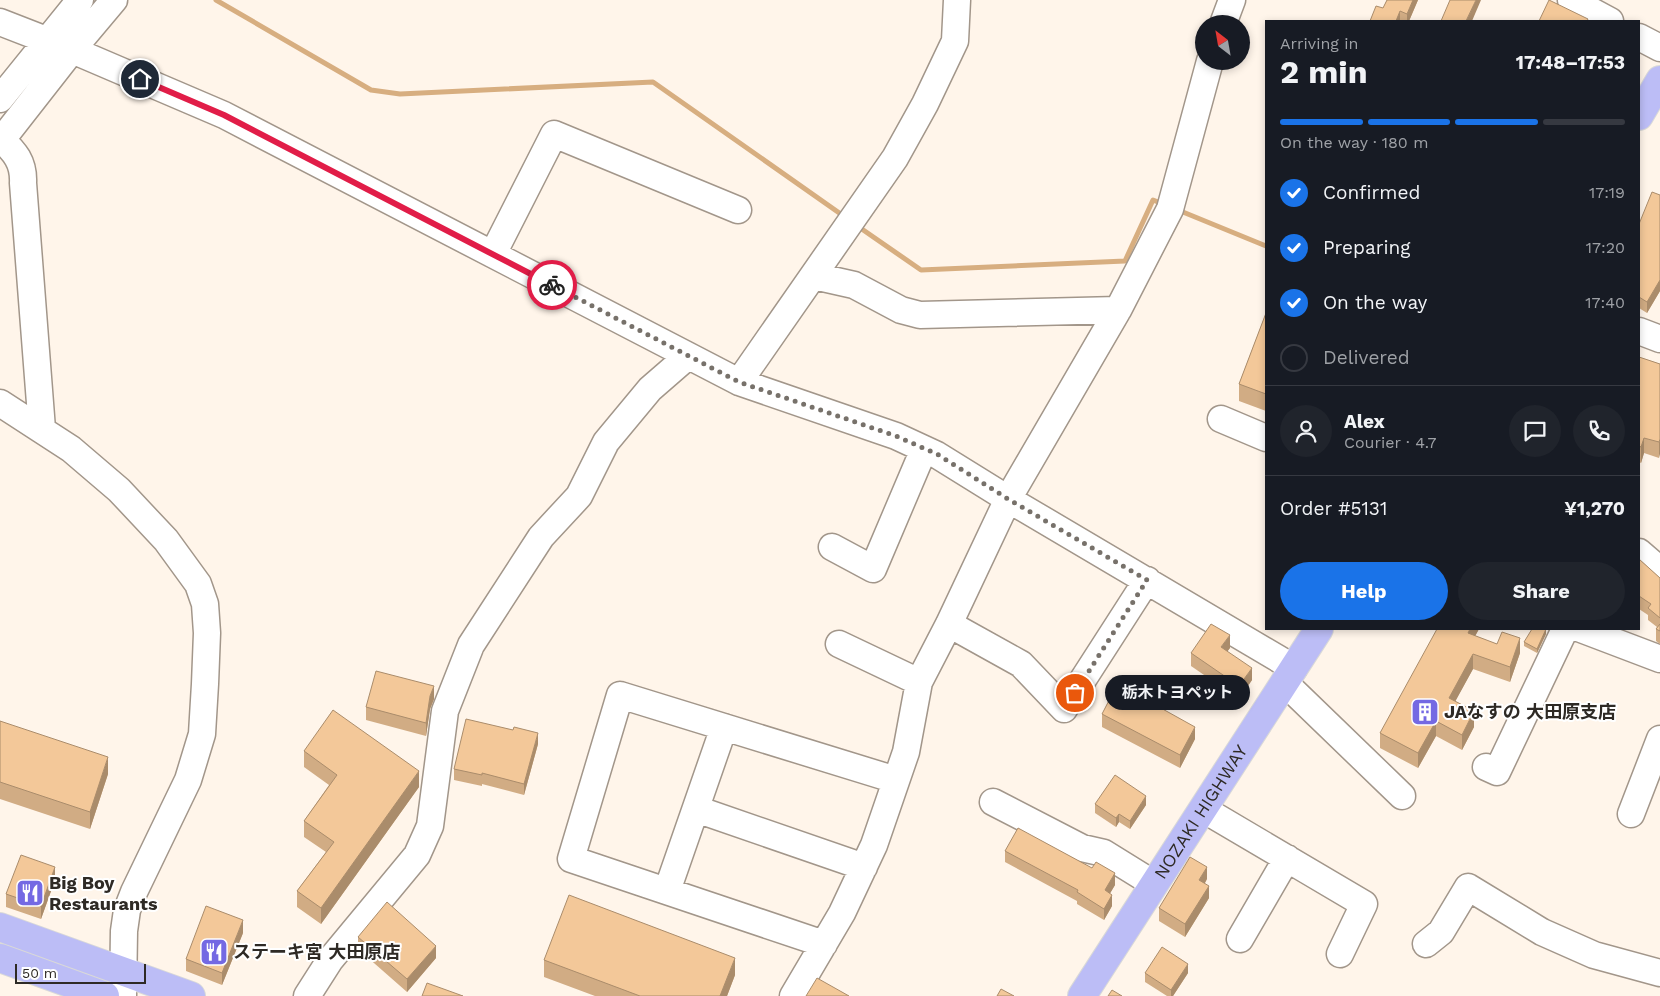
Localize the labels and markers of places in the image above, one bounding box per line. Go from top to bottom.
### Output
pin [119,58,161,100]
pin [1054,672,1096,714]
callout: 栃木トヨペット [1105,676,1250,710]
building icon: JAなすの 大田原支店 [1410,697,1440,727]
place label: JAなすの 大田原支店 [1444,701,1616,722]
place label: Big Boy Restaurants [49,872,158,914]
restaurant icon: Big Boy Restaurants [15,878,45,908]
restaurant icon: ステーキ宮 大田原店 [199,937,229,967]
place label: ステーキ宮 大田原店 [233,941,400,962]

